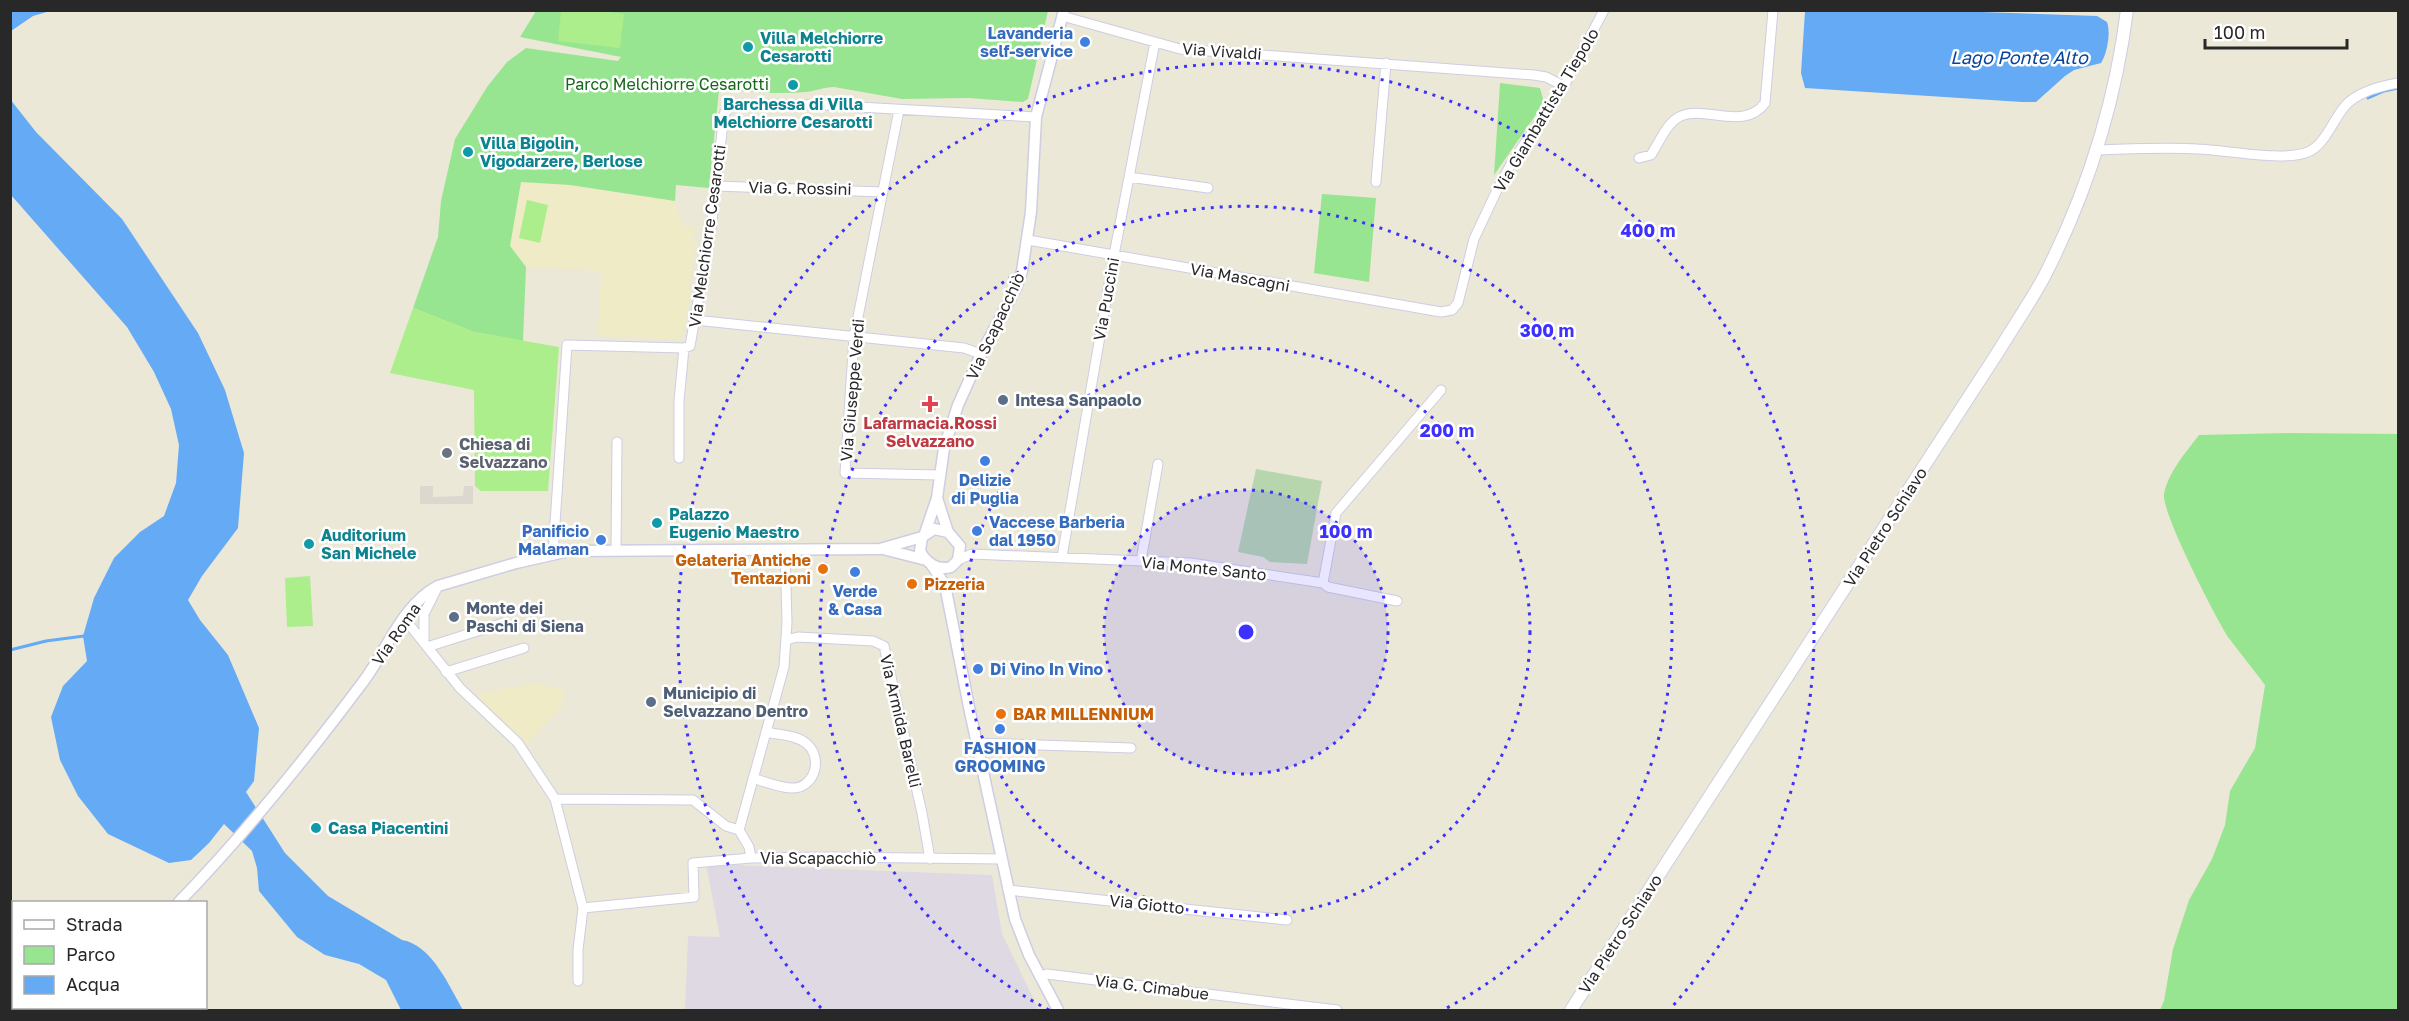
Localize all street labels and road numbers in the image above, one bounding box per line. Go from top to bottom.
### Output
street label: Via Giambattista Tiepolo [1489,24,1603,196]
street label: Via Vivaldi [1182,38,1262,64]
street label: Via Melchiorre Cesarotti [684,143,730,329]
street label: Via G. Rossini [748,177,852,199]
street label: Via Puccini [1089,256,1123,342]
street label: Via Mascagni [1188,258,1292,296]
street label: Via Scapacchiò [961,269,1029,383]
street label: Via Giuseppe Verdi [836,318,868,462]
street label: Via Pietro Schiavo [1839,464,1931,590]
street label: Via Monte Santo [1140,551,1268,585]
street label: Via Roma [367,599,425,669]
street label: Via Armida Barelli [876,653,926,789]
street label: Via Scapacchiò [760,848,876,868]
street label: Via Pietro Schiavo [1574,871,1666,997]
street label: Via Giotto [1108,890,1186,918]
street label: Via G. Cimabue [1094,970,1210,1004]

